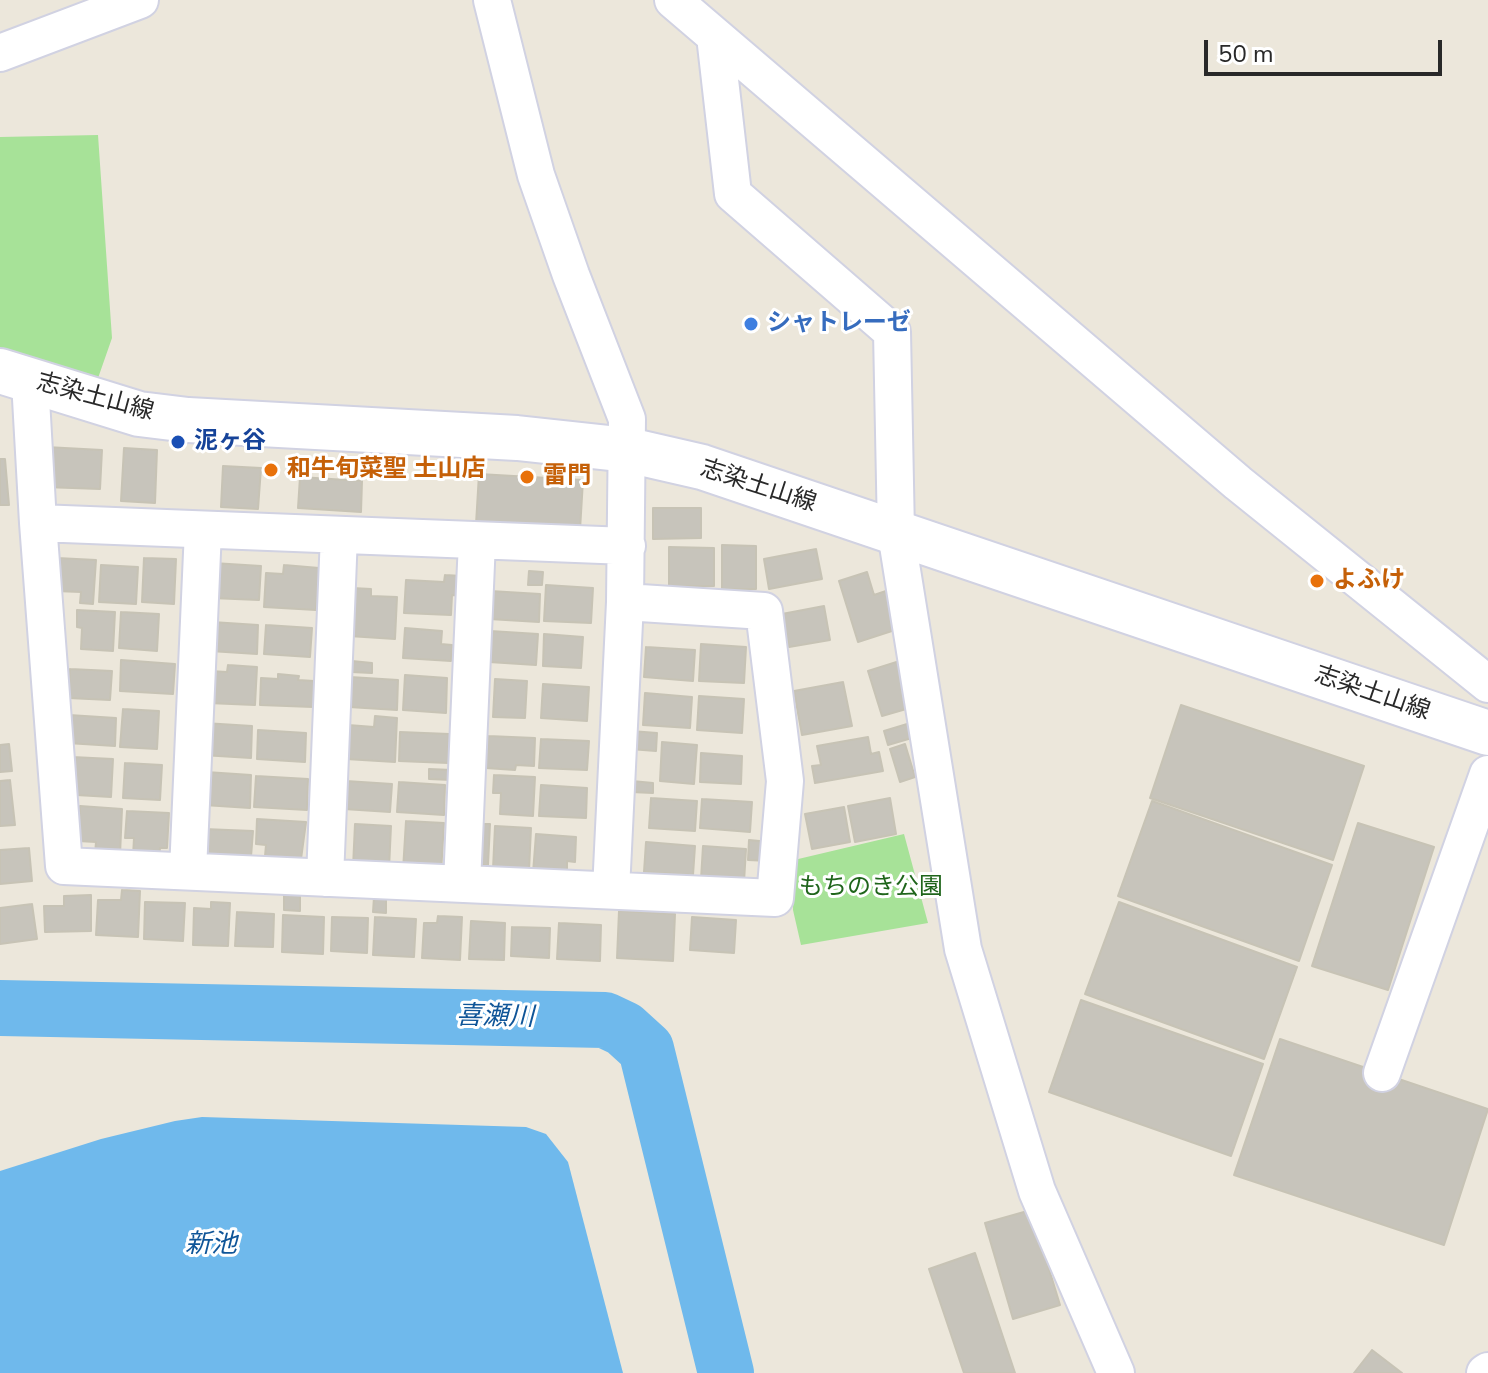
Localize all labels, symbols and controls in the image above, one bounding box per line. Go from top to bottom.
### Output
scale bar [1208,24,1446,74]
text: 50 m [1218,38,1274,70]
place label: シャトレーゼ [767,310,911,338]
marker: シャトレーゼ [742,315,760,333]
street label: 志染土山線 [33,369,157,427]
place label: 泥ヶ谷 [194,428,266,456]
marker: 泥ヶ谷 [169,433,187,451]
street label: 志染土山線 [696,455,820,519]
place label: 和牛旬菜聖 土山店 [287,456,485,484]
marker: 和牛旬菜聖 土山店 [262,461,280,479]
place label: 雷門 [543,463,591,491]
marker: 雷門 [518,468,536,486]
place label: よふけ [1333,567,1405,595]
marker: よふけ [1308,572,1326,590]
street label: 志染土山線 [1311,661,1433,727]
park label: もちのき公園 [799,874,943,902]
water label: 喜瀬川 [456,1002,534,1034]
water label: 新池 [185,1230,237,1262]

